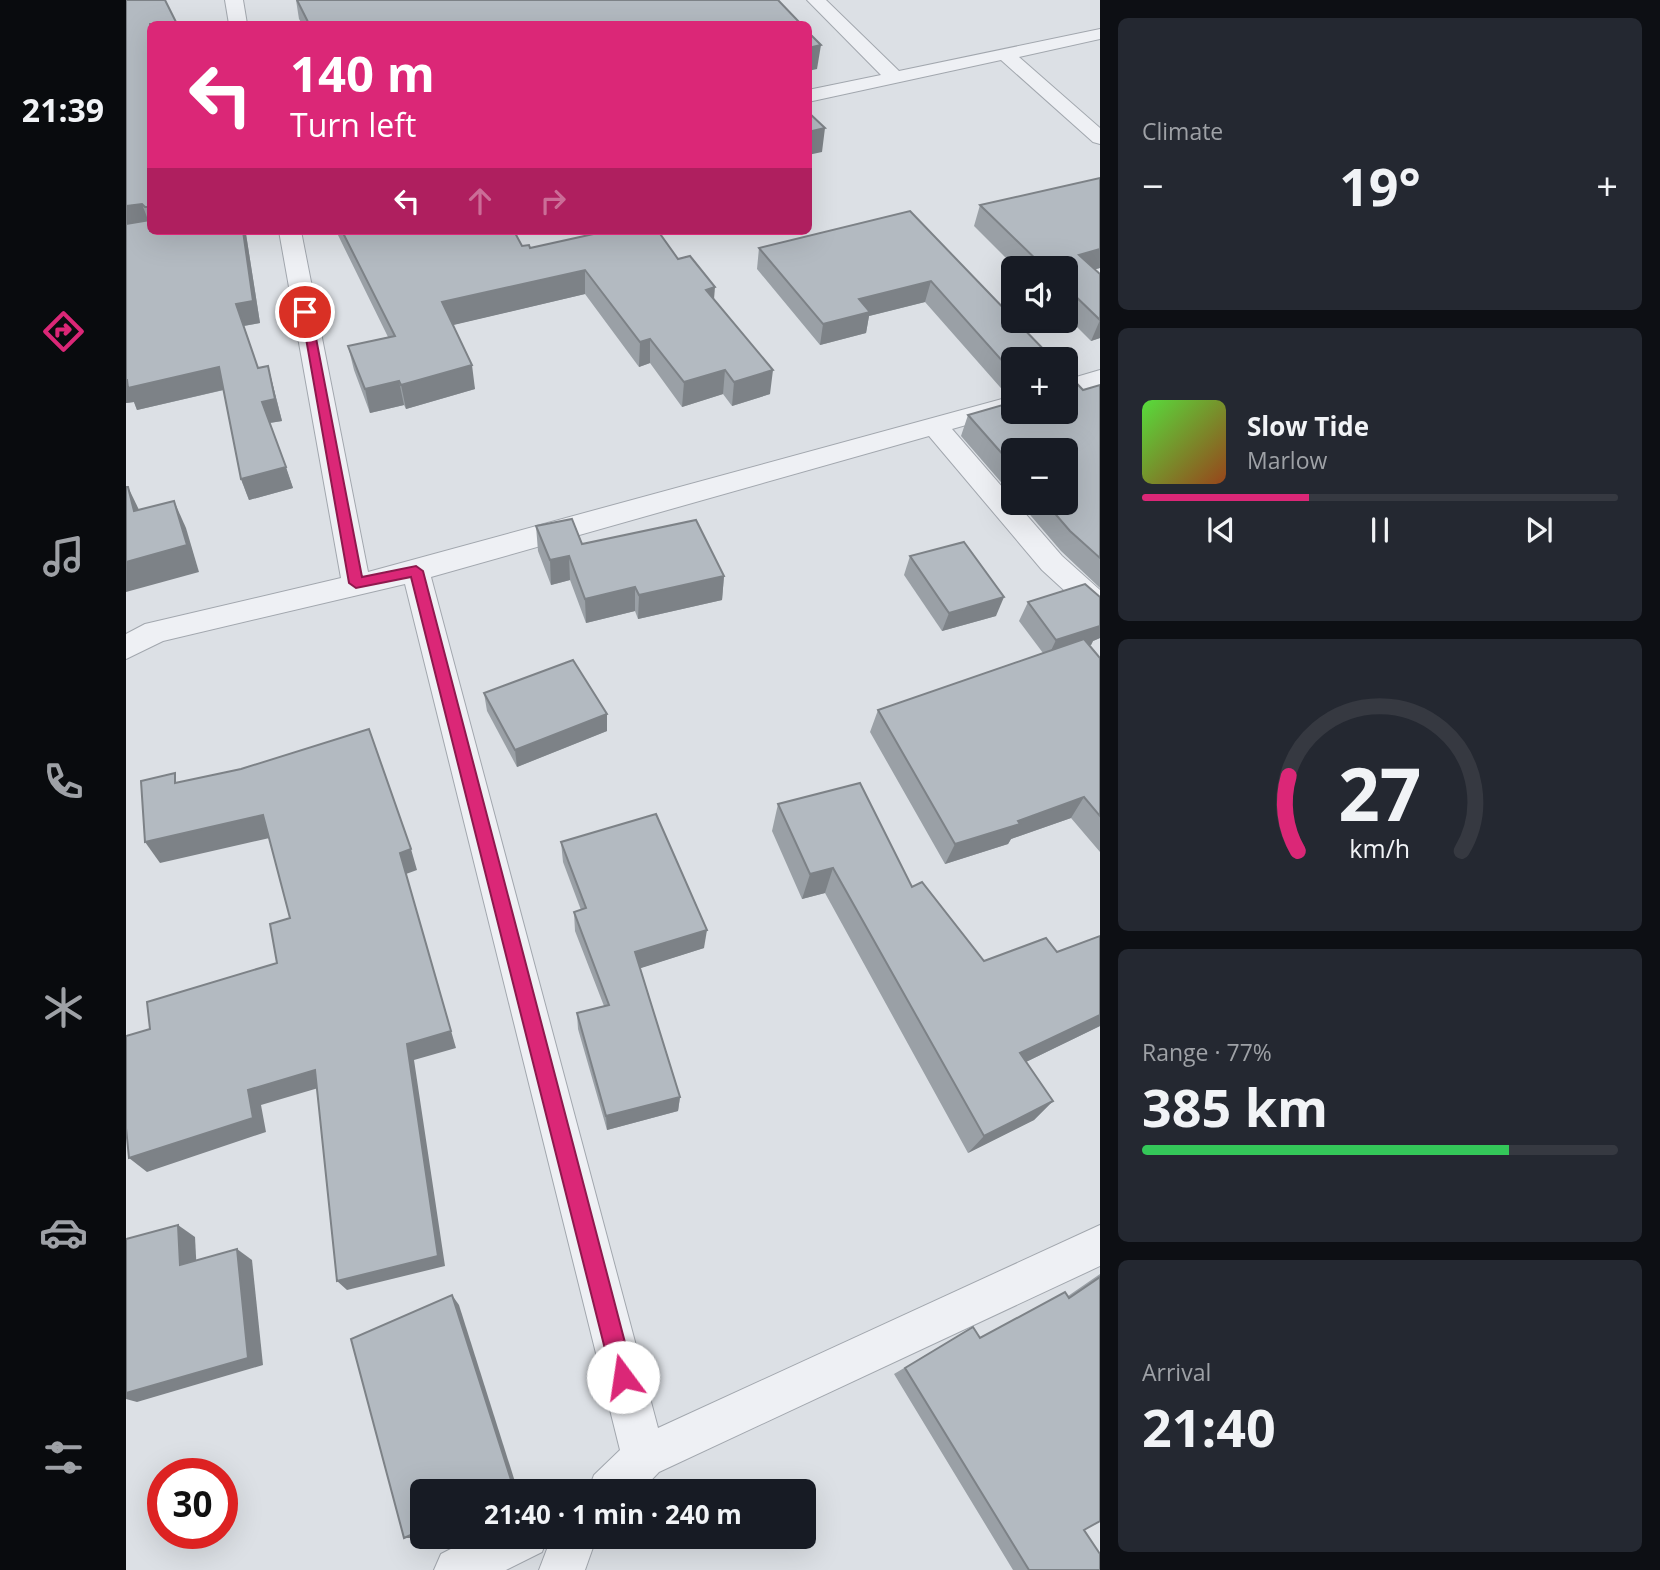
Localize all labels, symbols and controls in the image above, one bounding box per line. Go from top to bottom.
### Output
text: 140 m [290,40,435,106]
icon: left [175,49,266,140]
text: 21:39 [22,88,104,131]
text: Turn left [290,103,416,146]
text: Climate [1142,115,1223,147]
text: 19° [1339,150,1421,221]
text: − [1142,159,1164,211]
text: + [1596,159,1618,211]
icon: left [388,182,426,220]
icon: ahead [461,182,499,220]
icon: right [534,182,572,220]
map controls [1001,256,1078,515]
button: sound [1001,256,1078,333]
pin [275,282,335,342]
icon: arrive [286,293,324,331]
icon: directions [39,307,88,356]
button: + [1001,347,1078,424]
text: Slow Tide [1247,408,1369,444]
button: − [1001,438,1078,515]
text: Marlow [1247,444,1327,476]
icon: previous [1202,511,1240,549]
icon: pause [1361,511,1399,549]
icon: next [1520,511,1558,549]
icon: music [39,532,88,581]
text: 27 [1338,743,1422,842]
icon: phone [39,757,88,806]
text: km/h [1350,831,1410,865]
icon: climate [39,983,88,1032]
text: Range · 77% [1142,1036,1272,1068]
text: 385 km [1142,1071,1328,1142]
icon: car [39,1208,88,1257]
position arrow [586,1340,660,1414]
text: Arrival [1142,1356,1211,1388]
text: 21:40 [1142,1391,1276,1462]
icon: filters [39,1433,88,1482]
speed limit sign: 30 [147,1458,238,1549]
text: 21:40 · 1 min · 240 m [484,1496,742,1532]

